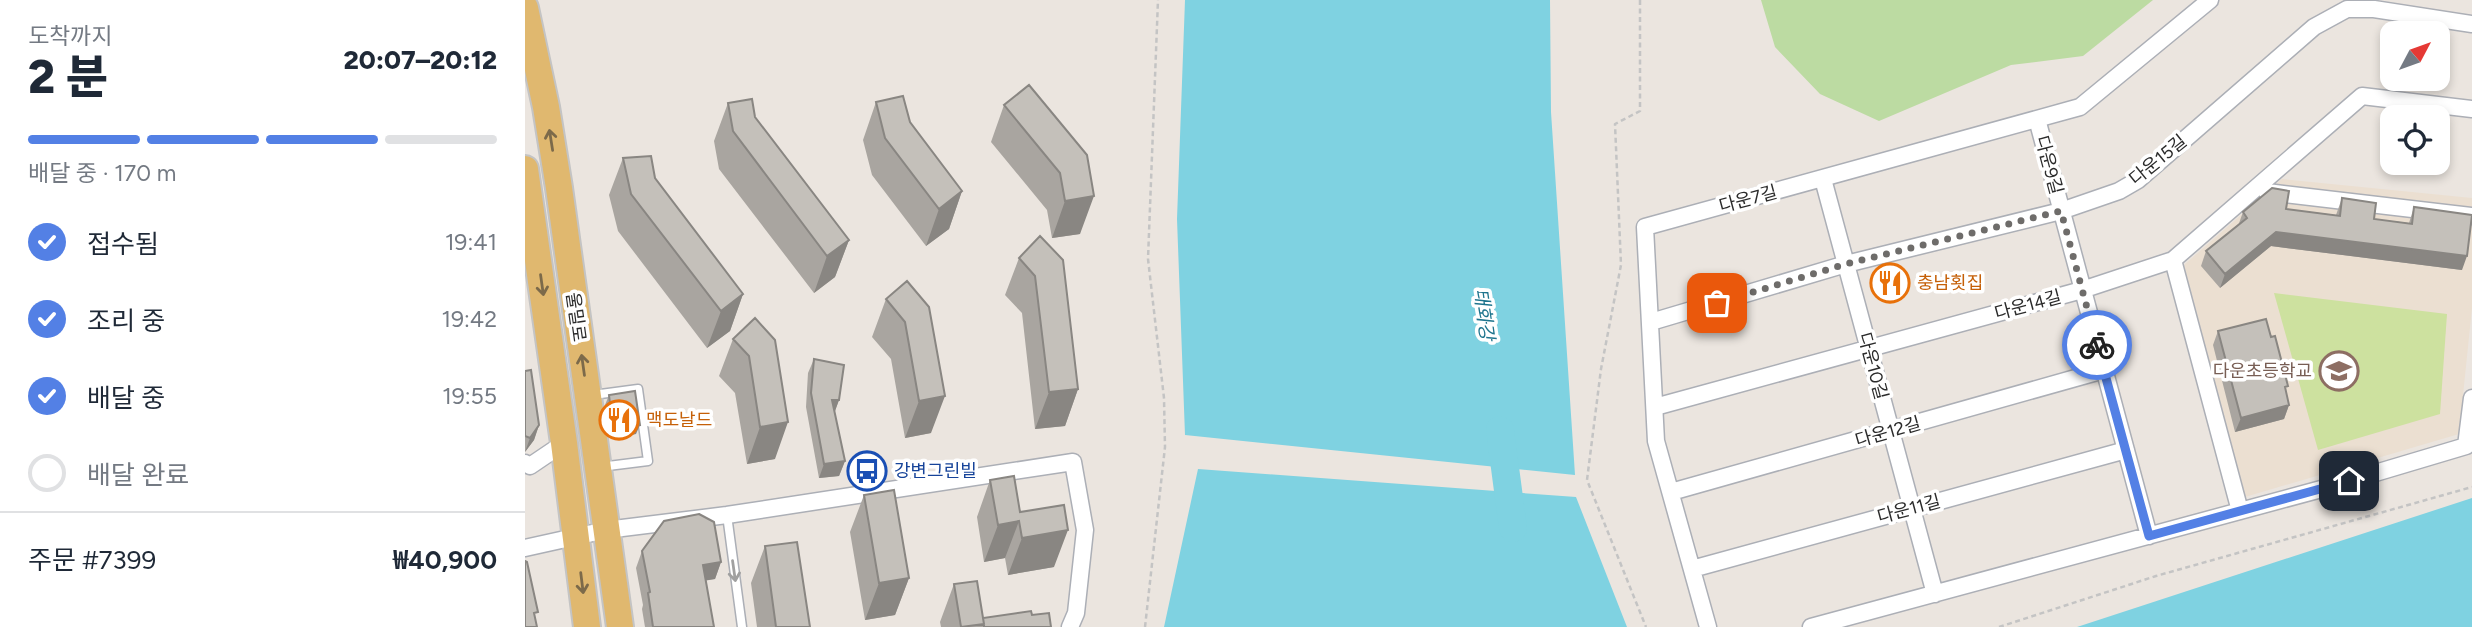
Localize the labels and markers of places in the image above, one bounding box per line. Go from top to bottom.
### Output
restaurant icon: 충남횟집 [1869,262,1911,304]
place label: 충남횟집 [1917,272,1983,294]
pin [1687,273,1747,333]
school or university icon: 다운초등학교 [2318,350,2360,392]
place label: 다운초등학교 [2213,360,2312,382]
restaurant icon: 맥도날드 [598,399,640,441]
place label: 맥도날드 [646,409,712,431]
bus stop icon: 강변그린빌 [846,450,888,492]
pin [2319,451,2379,511]
place label: 강변그린빌 [894,460,977,482]

